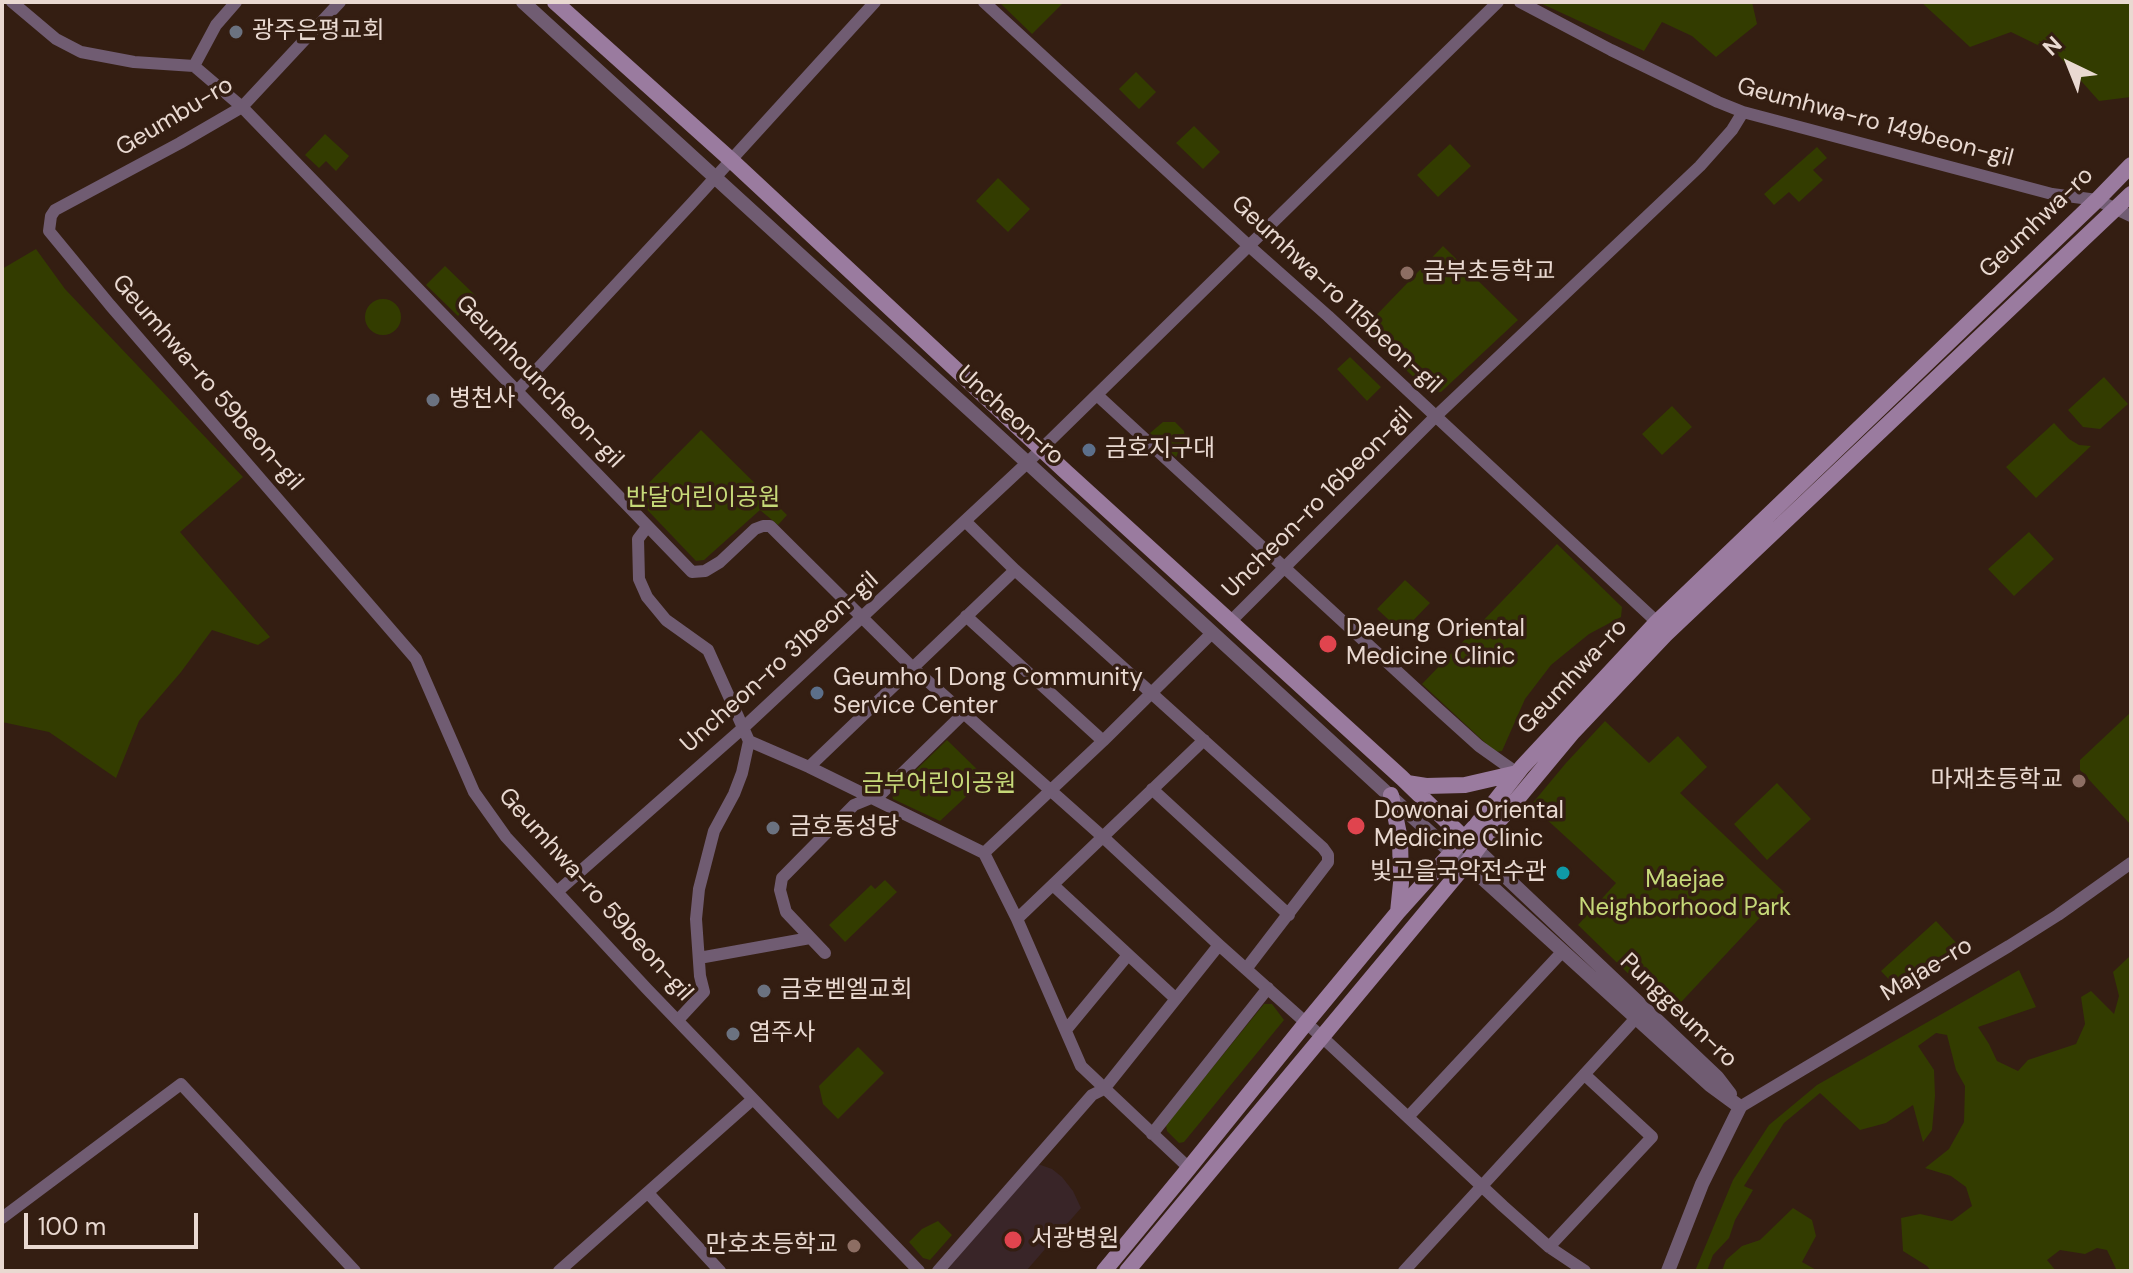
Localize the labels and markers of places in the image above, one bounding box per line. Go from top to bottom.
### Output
place label: 광주은평교회 [252,18,384,46]
marker: 광주은평교회 [227,23,245,41]
place label: 금부초등학교 [1423,259,1555,287]
marker: 금부초등학교 [1398,264,1416,282]
place label: 병천사 [449,386,515,414]
marker: 병천사 [424,391,442,409]
place label: 금호지구대 [1105,436,1215,464]
marker: 금호지구대 [1080,441,1098,459]
place label: Daeung Oriental Medicine Clinic [1346,616,1525,672]
marker: Daeung Oriental Medicine Clinic [1317,633,1339,655]
place label: Geumho 1 Dong Community Service Center [833,665,1143,721]
marker: Geumho 1 Dong Community Service Center [808,684,826,702]
place label: 마재초등학교 [1931,767,2063,795]
marker: 마재초등학교 [2070,772,2088,790]
place label: Dowonai Oriental Medicine Clinic [1374,798,1564,854]
place label: 금호동성당 [789,814,899,842]
marker: Dowonai Oriental Medicine Clinic [1345,815,1367,837]
marker: 금호동성당 [764,819,782,837]
place label: 빛고을국악전수관 [1370,859,1547,887]
marker: 빛고을국악전수관 [1554,864,1572,882]
place label: 금호벧엘교회 [780,977,912,1005]
marker: 금호벧엘교회 [755,982,773,1000]
place label: 염주사 [749,1020,815,1048]
marker: 염주사 [724,1025,742,1043]
place label: 서광병원 [1031,1226,1119,1254]
marker: 서광병원 [1002,1229,1024,1251]
place label: 만호초등학교 [706,1232,838,1260]
marker: 만호초등학교 [845,1237,863,1255]

